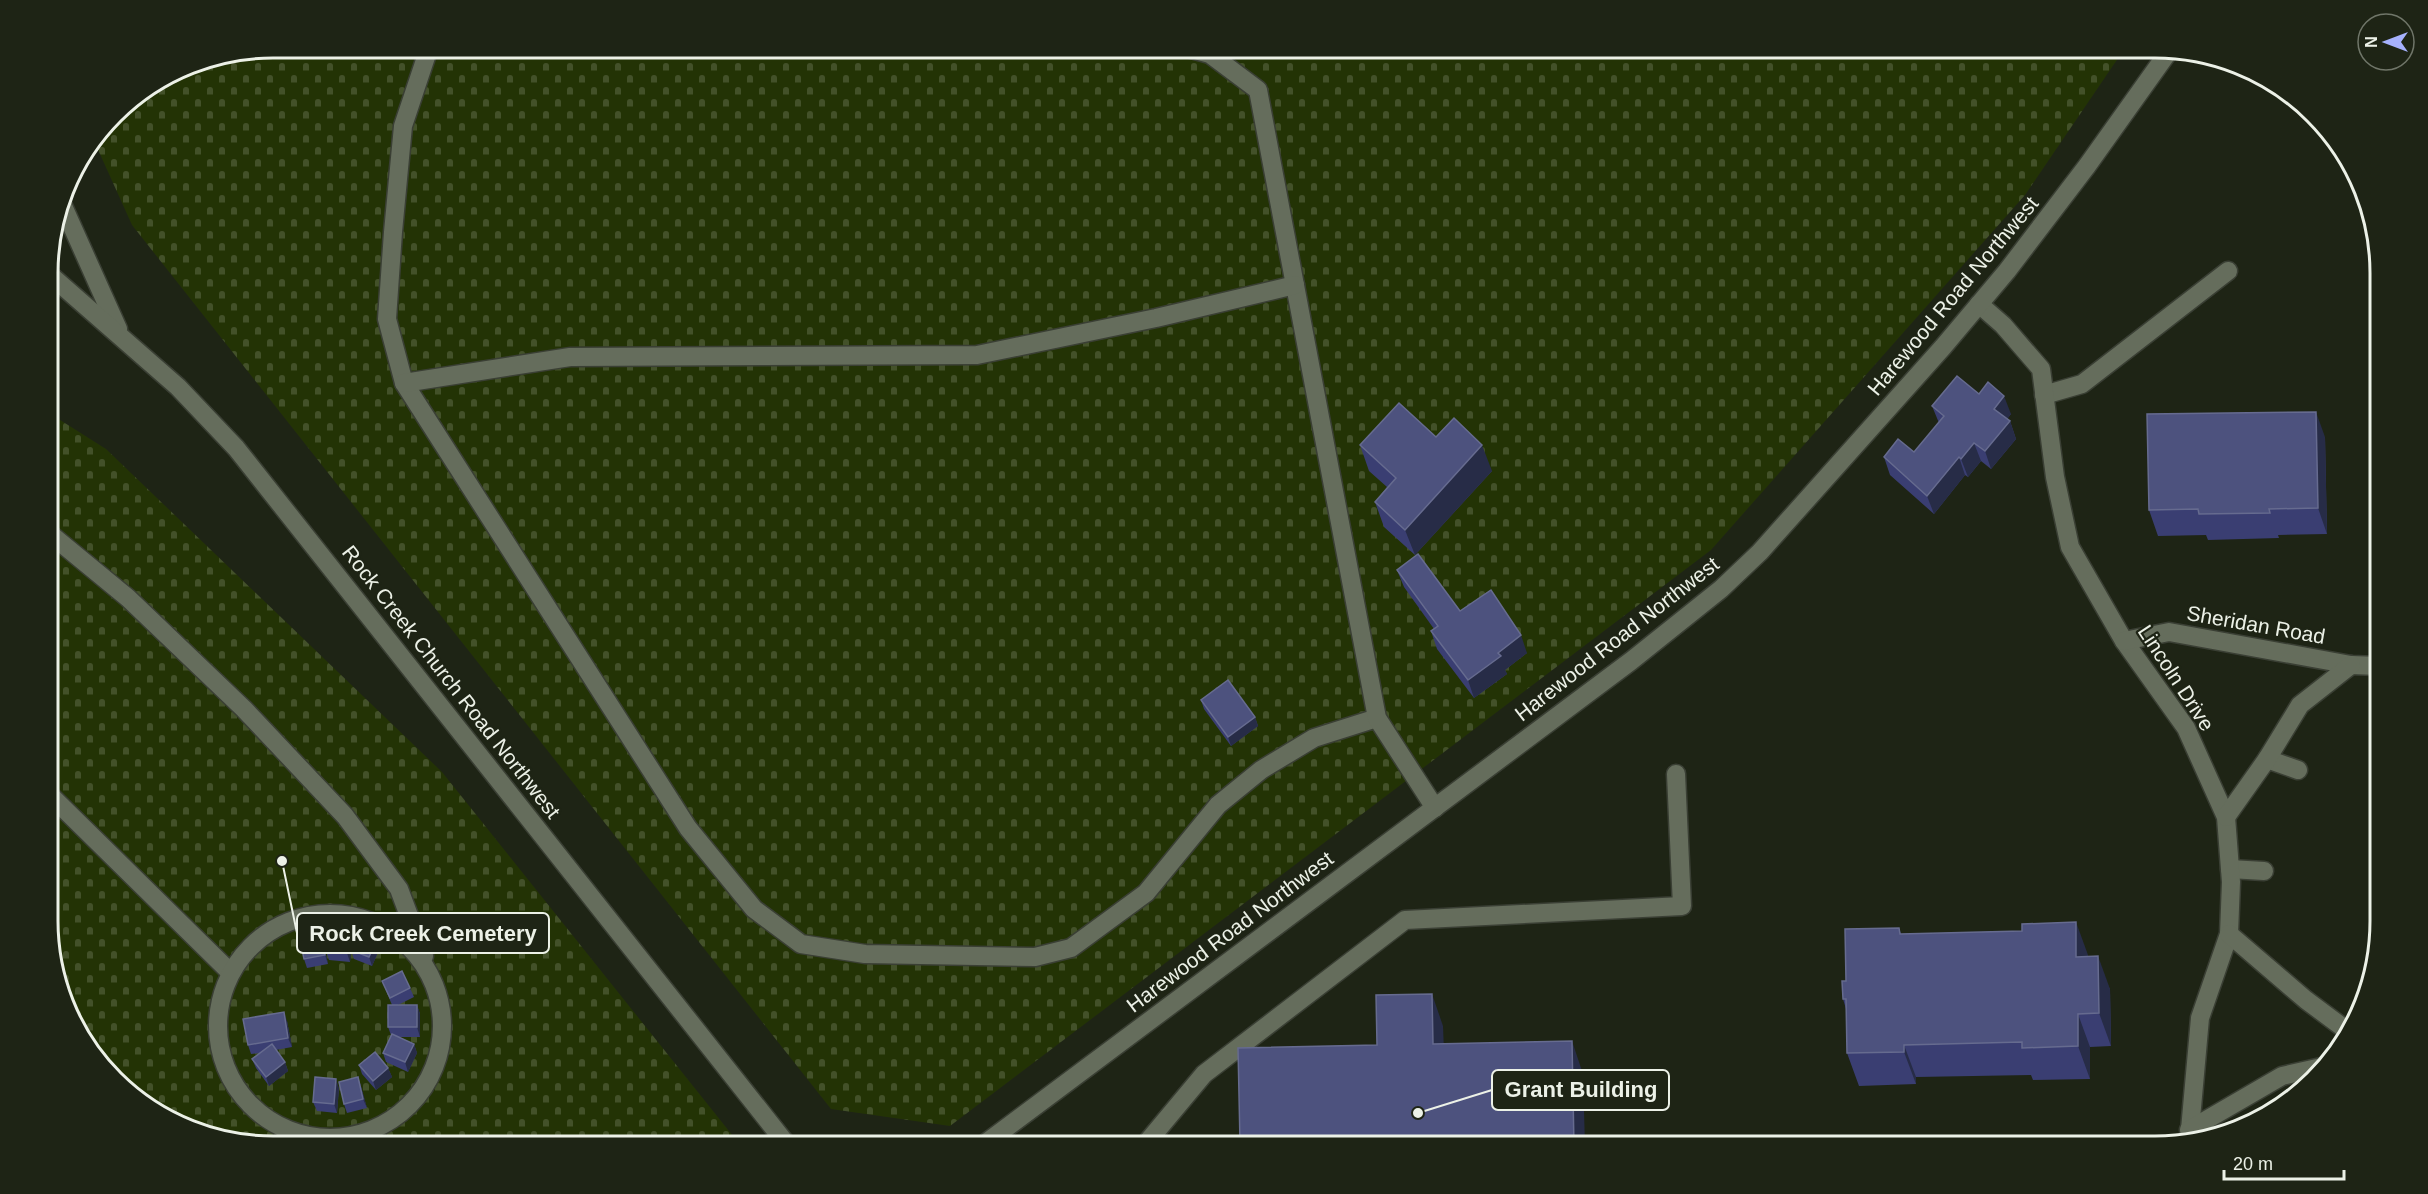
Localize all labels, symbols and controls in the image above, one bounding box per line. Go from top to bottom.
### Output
north arrow [2356,12,2416,72]
text: N [2363,36,2380,48]
street label: Harewood Road Northwest [1863,192,2043,400]
street label: Rock Creek Church Road Northwest [338,541,565,823]
street label: Harewood Road Northwest [1510,552,1723,725]
street label: Sheridan Road [2185,601,2327,648]
street label: Lincoln Drive [2134,621,2219,735]
street label: Harewood Road Northwest [1122,846,1337,1017]
callout: Rock Creek Cemetery [297,913,549,953]
text: Rock Creek Cemetery [309,921,537,946]
callout: Grant Building [1492,1070,1669,1110]
text: Grant Building [1505,1077,1657,1102]
scale bar [2224,1143,2344,1181]
text: 20 m [2233,1154,2273,1174]

